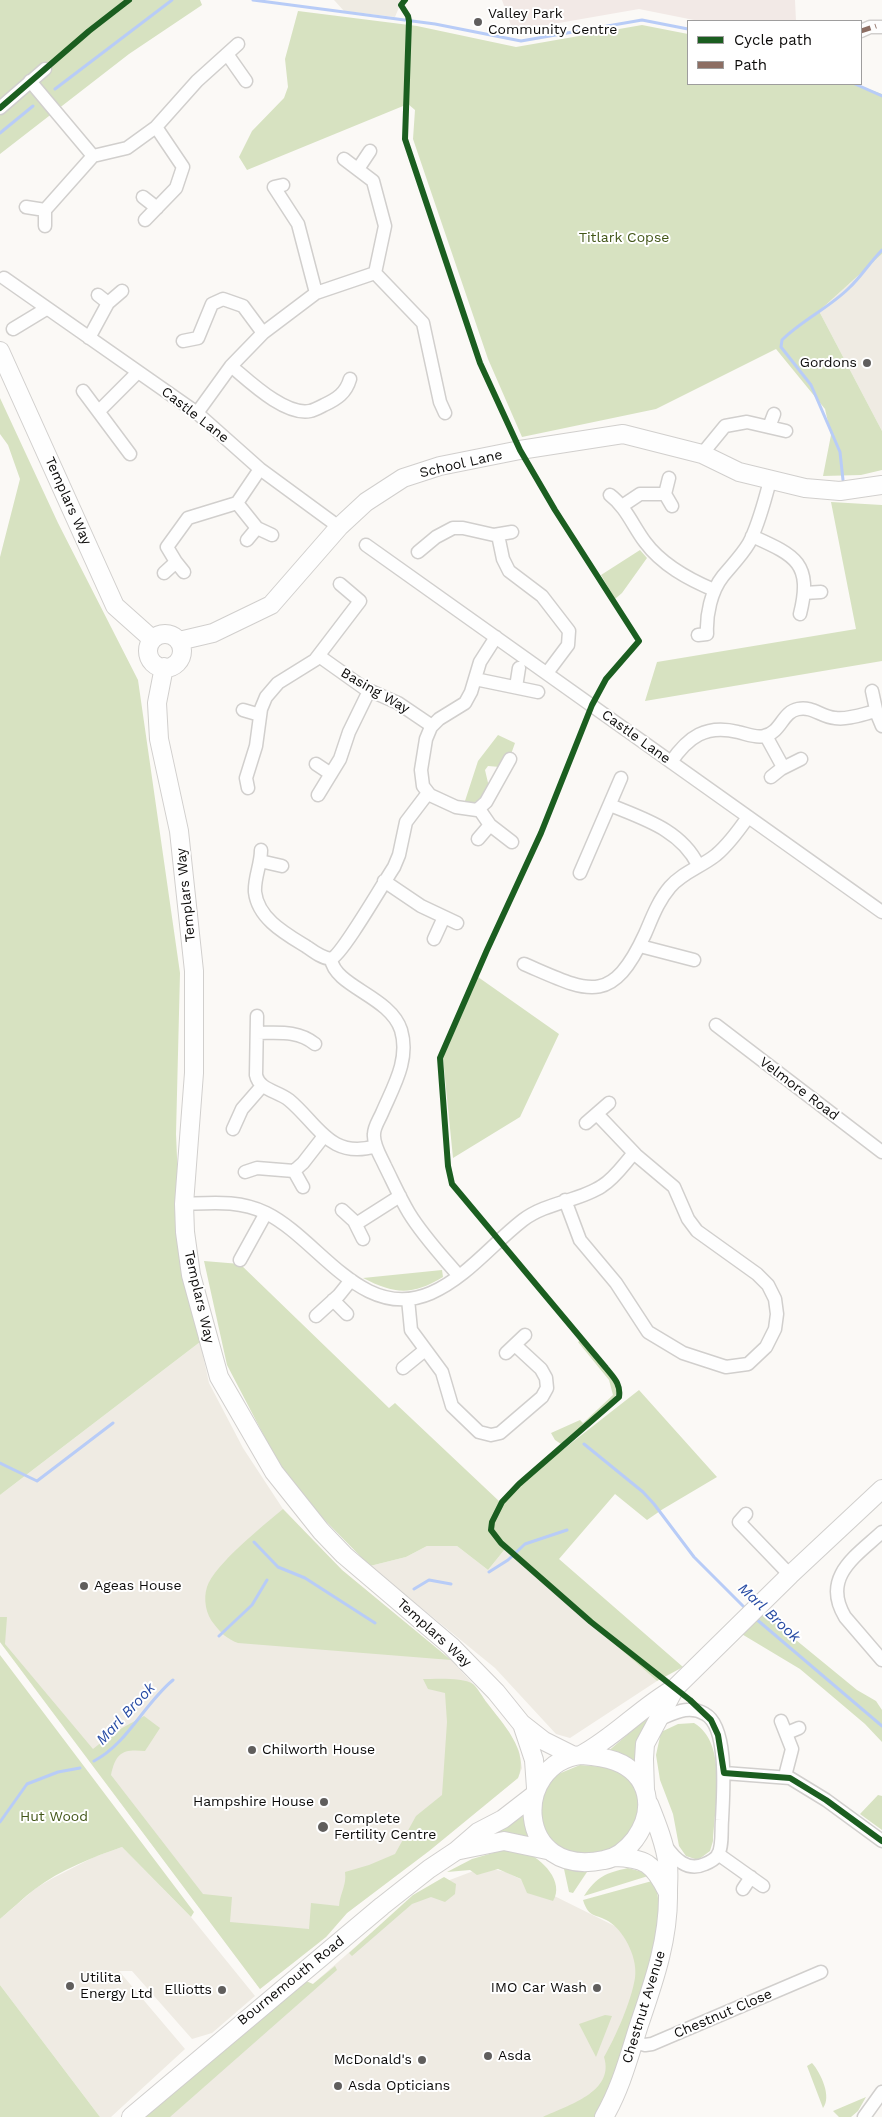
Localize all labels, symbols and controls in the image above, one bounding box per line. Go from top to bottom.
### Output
place label: Valley Park Community Centre [488,6,617,38]
marker: Valley Park Community Centre [472,16,484,28]
legend [687,20,862,85]
text: Cycle path [734,31,812,49]
text: Path [734,56,767,74]
park label: Titlark Copse [579,230,669,246]
place label: Gordons [800,355,857,371]
marker: Gordons [861,357,873,369]
street label: Castle Lane [158,383,232,447]
street label: School Lane [418,446,504,482]
street label: Templars Way [41,454,95,548]
street label: Basing Way [338,665,412,717]
street label: Castle Lane [598,706,674,768]
street label: Templars Way [173,847,199,943]
street label: Velmore Road [756,1054,842,1124]
street label: Templars Way [180,1249,218,1345]
place label: Ageas House [94,1578,181,1594]
marker: Ageas House [78,1580,90,1592]
water label: Marl Brook [734,1580,804,1646]
street label: Templars Way [393,1595,475,1671]
water label: Marl Brook [93,1679,159,1749]
place label: Chilworth House [262,1742,375,1758]
marker: Chilworth House [246,1744,258,1756]
place label: Hampshire House [193,1794,314,1810]
marker: Hampshire House [318,1796,330,1808]
park label: Hut Wood [20,1809,88,1825]
place label: Complete Fertility Centre [334,1811,436,1844]
marker: Complete Fertility Centre [316,1820,330,1834]
street label: Bournemouth Road [234,1933,348,2029]
street label: Chestnut Avenue [619,1949,669,2065]
place label: Utilita Energy Ltd [80,1970,153,2002]
marker: Utilita Energy Ltd [64,1980,76,1992]
place label: IMO Car Wash [491,1980,587,1996]
place label: Elliotts [164,1982,212,1998]
marker: IMO Car Wash [591,1982,603,1994]
marker: Elliotts [216,1984,228,1996]
street label: Chestnut Close [671,1986,775,2042]
place label: Asda [498,2048,531,2064]
marker: Asda [482,2050,494,2062]
place label: McDonald's [334,2052,412,2068]
marker: McDonald's [416,2054,428,2066]
place label: Asda Opticians [348,2078,450,2094]
marker: Asda Opticians [332,2080,344,2092]

